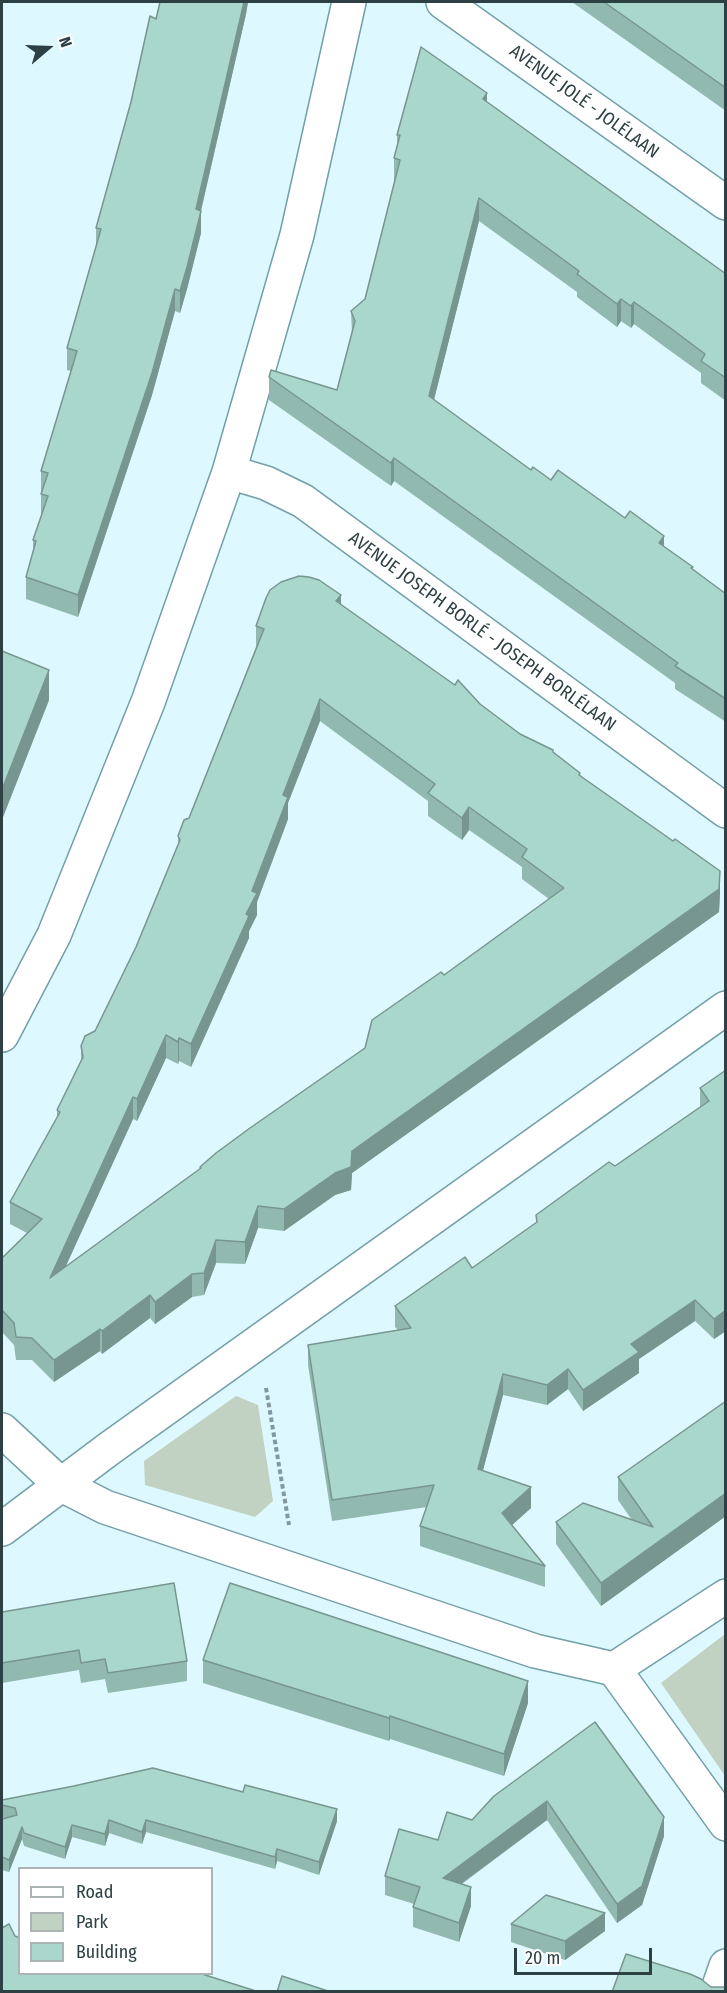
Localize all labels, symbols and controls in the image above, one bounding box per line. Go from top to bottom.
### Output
north arrow [18,18,78,78]
text: N [55,34,76,50]
street label: AVENUE JOLÉ - JOLÉLAAN [505,41,663,163]
street label: AVENUE JOSEPH BORLÉ - JOSEPH BORLÉLAAN [344,528,620,736]
legend [18,1867,213,1975]
text: Road [76,1881,113,1903]
text: Park [76,1911,108,1933]
scale bar [517,1936,655,1974]
text: Building [76,1941,137,1963]
text: 20 m [525,1947,560,1969]

